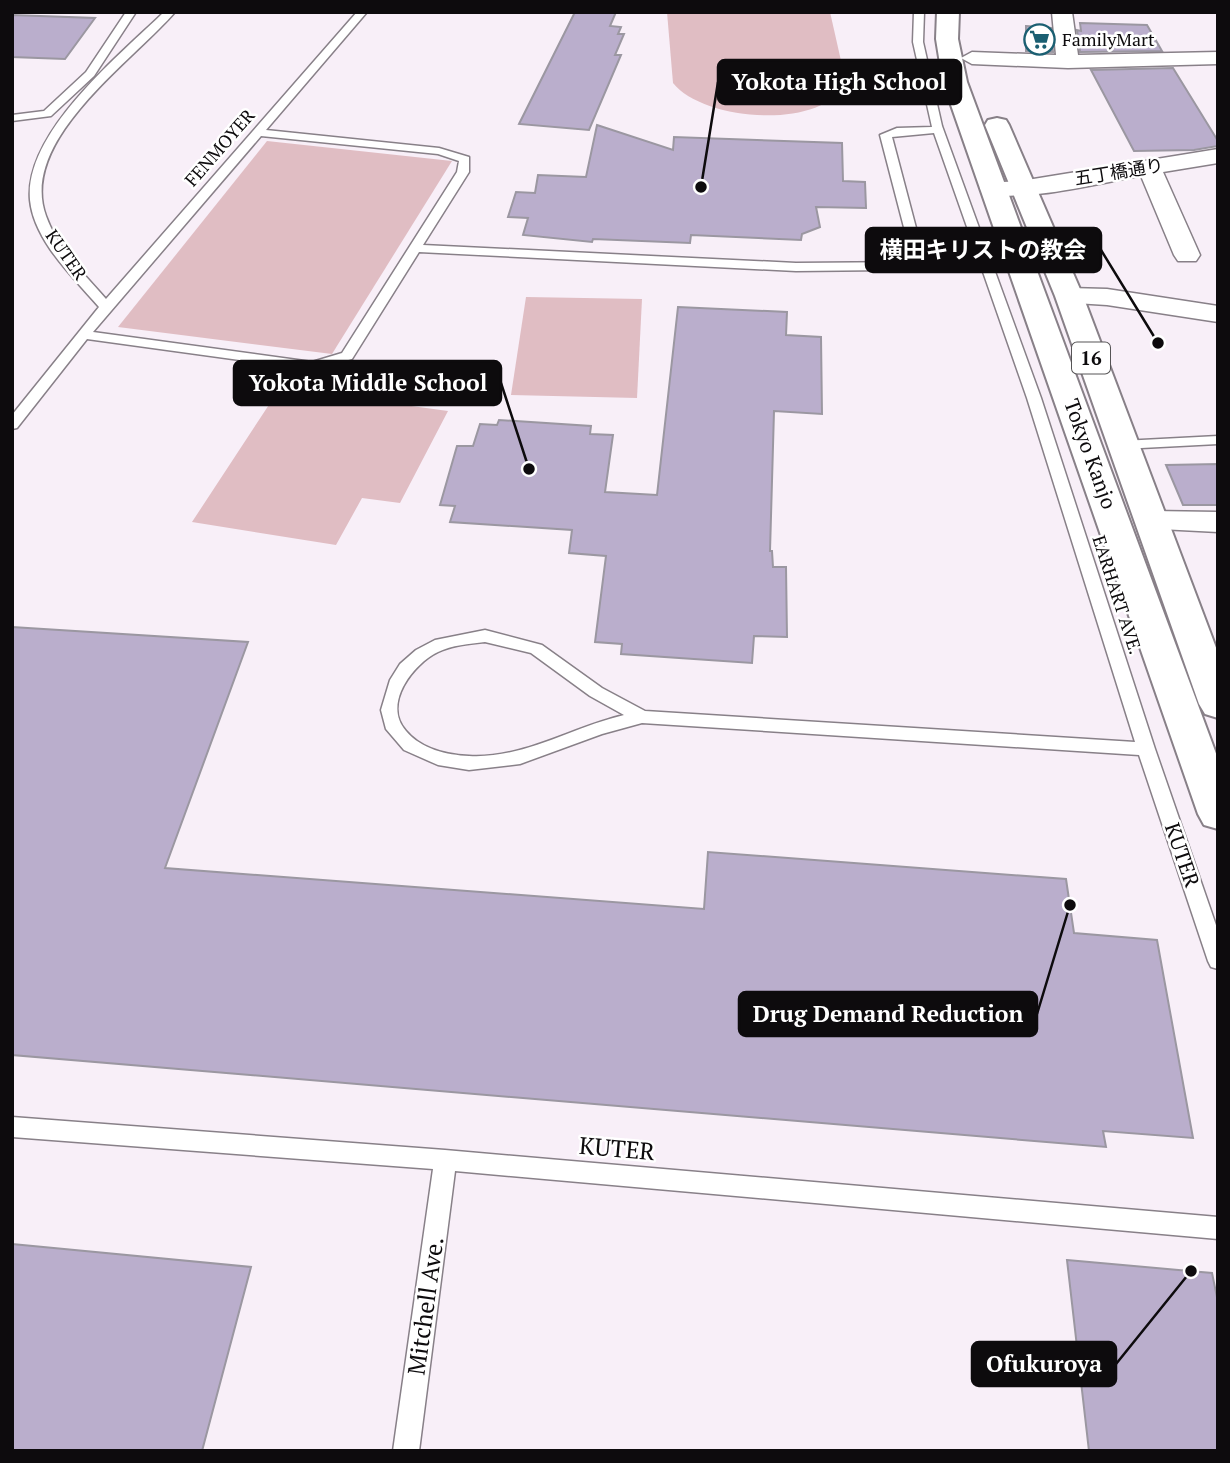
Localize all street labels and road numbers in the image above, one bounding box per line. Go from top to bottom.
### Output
street label: FENMOYER [179,103,260,191]
street label: 五丁橋通り [1073,152,1165,190]
street label: KUTER [41,224,93,285]
road number: 16 [1072,342,1110,374]
street label: Tokyo Kanjo [1058,395,1124,513]
street label: EARHART AVE. [1087,532,1148,657]
street label: KUTER [1159,819,1207,891]
street label: KUTER [578,1129,657,1167]
street label: Mitchell Ave. [399,1235,451,1377]

